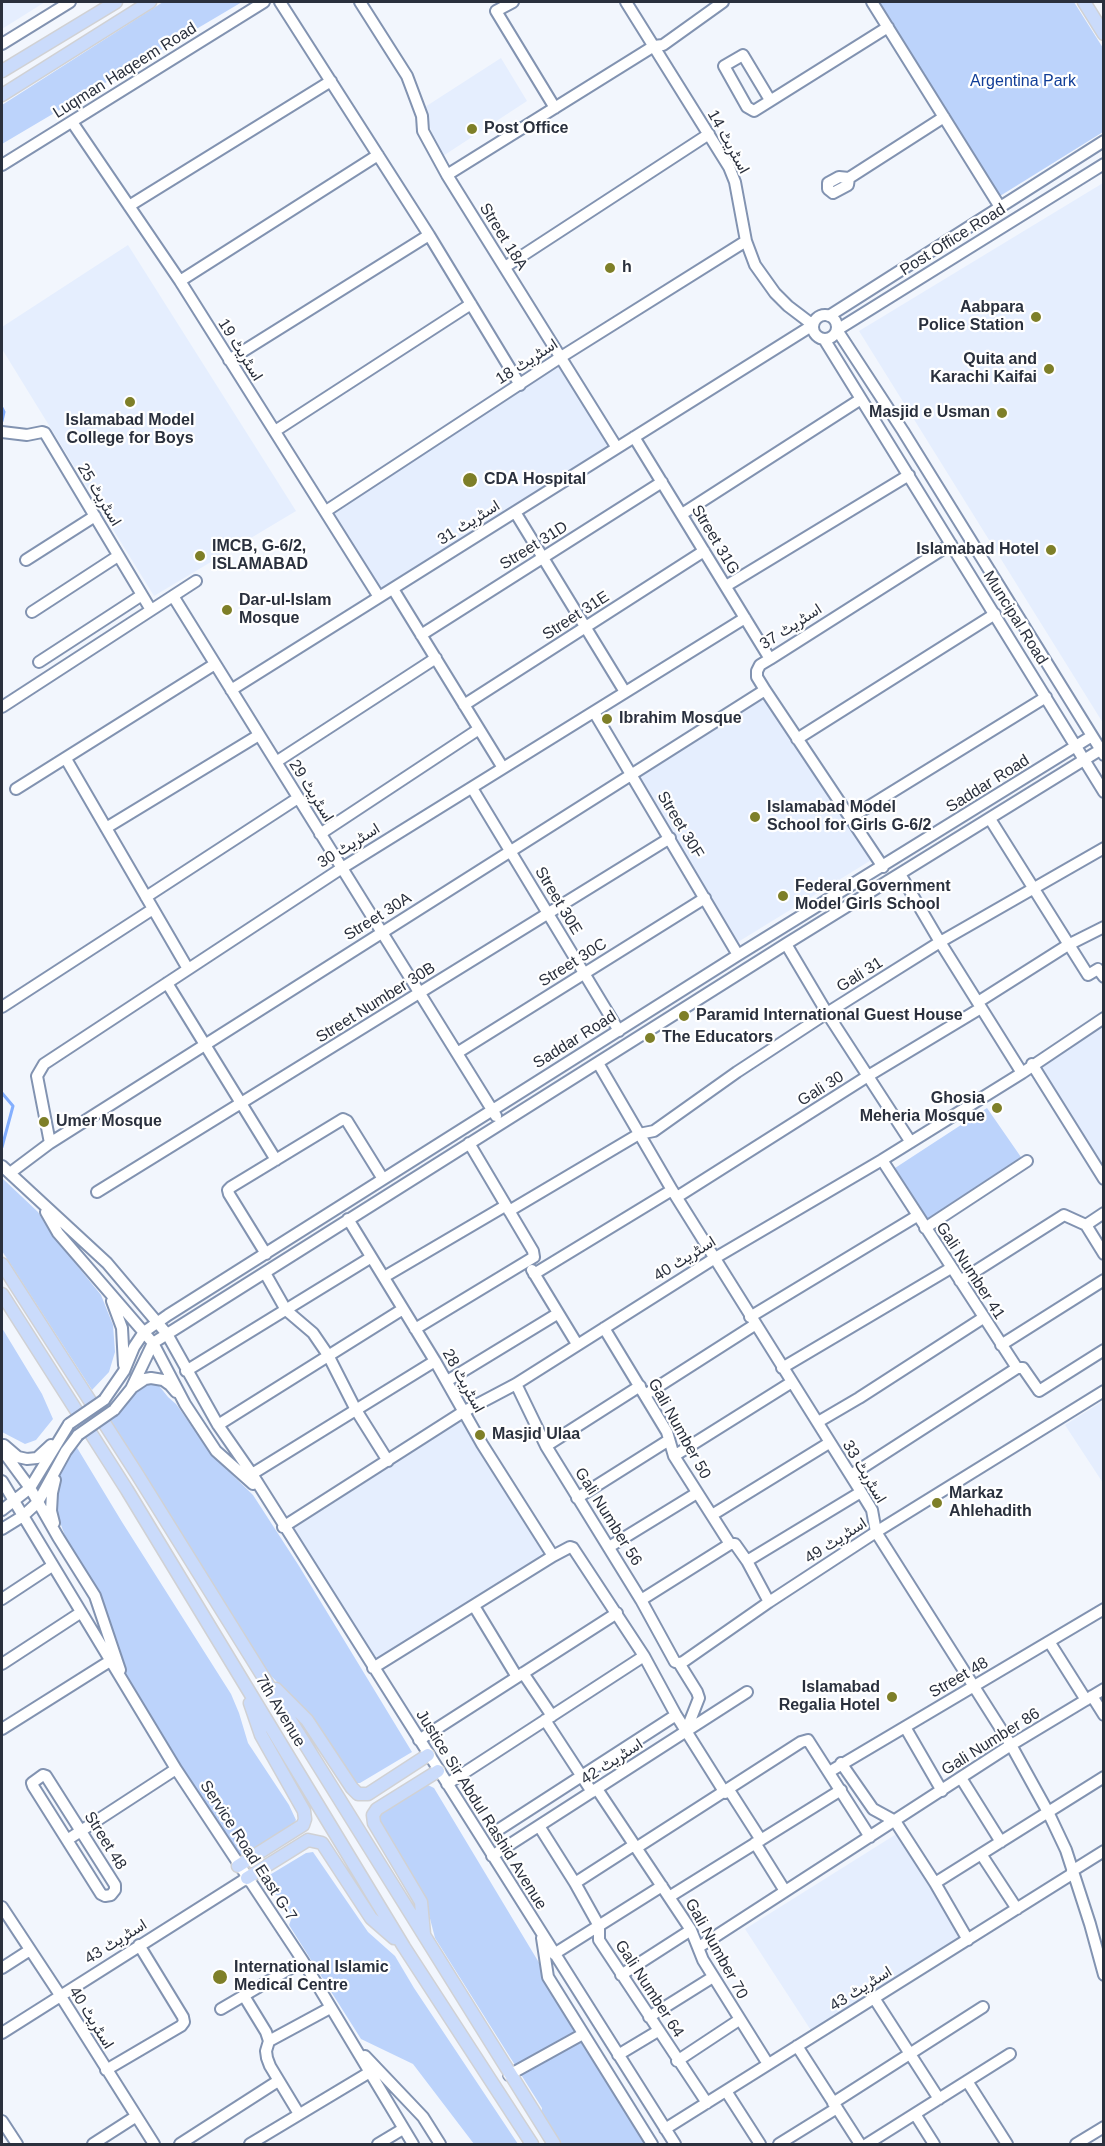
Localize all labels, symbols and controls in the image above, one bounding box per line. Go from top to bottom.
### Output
street label: Luqman Haqeem Road [50,19,200,123]
park label: Argentina Park [970,72,1076,92]
street label: اسٹریٹ 14 [703,107,753,177]
place label: Post Office [484,119,568,139]
marker: Post Office [465,122,479,136]
street label: Street 18A [475,200,531,274]
street label: Post Office Road [897,200,1009,280]
place label: h [622,258,632,278]
marker: h [603,261,617,275]
place label: Aabpara Police Station [918,298,1024,336]
marker: Aabpara Police Station [1029,310,1043,324]
street label: اسٹریٹ 19 [213,315,267,385]
street label: اسٹریٹ 18 [492,335,562,389]
place label: Quita and Karachi Kaifai [930,350,1037,388]
marker: Quita and Karachi Kaifai [1042,362,1056,376]
marker: Islamabad Model College for Boys [123,395,137,409]
place label: Masjid e Usman [869,403,990,423]
marker: Masjid e Usman [995,406,1009,420]
place label: Islamabad Model College for Boys [66,411,194,449]
street label: اسٹریٹ 25 [73,460,125,530]
place label: CDA Hospital [484,470,586,490]
marker: CDA Hospital [461,471,479,489]
street label: اسٹریٹ 31 [434,496,504,550]
street label: Street 31G [687,502,743,578]
street label: Street 31D [496,518,572,574]
place label: IMCB, G-6/2, ISLAMABAD [212,537,308,575]
place label: Islamabad Hotel [916,540,1039,560]
marker: Islamabad Hotel [1044,543,1058,557]
marker: IMCB, G-6/2, ISLAMABAD [193,549,207,563]
street label: Muncipal Road [979,568,1051,668]
street label: Street 31E [539,587,613,645]
place label: Dar-ul-Islam Mosque [239,591,331,629]
street label: اسٹریٹ 37 [756,600,826,654]
marker: Dar-ul-Islam Mosque [220,603,234,617]
place label: Ibrahim Mosque [619,709,742,729]
marker: Ibrahim Mosque [600,712,614,726]
street label: Saddar Road [943,751,1033,817]
street label: اسٹریٹ 29 [284,756,338,826]
street label: Street 30F [653,788,707,862]
place label: Islamabad Model School for Girls G-6/2 [767,798,931,836]
marker: Islamabad Model School for Girls G-6/2 [748,810,762,824]
street label: اسٹریٹ 30 [314,819,384,873]
street label: Street 30E [530,864,586,938]
place label: Federal Government Model Girls School [795,877,951,915]
street label: Street 30A [341,889,415,945]
marker: Federal Government Model Girls School [776,889,790,903]
street label: Street 30C [535,935,611,991]
street label: Gali 31 [833,953,887,997]
street label: Street Number 30B [313,959,439,1047]
place label: Paramid International Guest House [696,1006,963,1026]
street label: Saddar Road [530,1007,620,1073]
marker: Paramid International Guest House [677,1009,691,1023]
place label: The Educators [662,1028,773,1048]
marker: The Educators [643,1031,657,1045]
street label: Gali 30 [794,1067,848,1111]
place label: Ghosia Meheria Mosque [860,1089,985,1127]
marker: Ghosia Meheria Mosque [990,1101,1004,1115]
place label: Umer Mosque [56,1112,162,1132]
marker: Umer Mosque [37,1115,51,1129]
street label: Gali Number 41 [931,1219,1009,1323]
street label: اسٹریٹ 40 [650,1232,720,1286]
street label: اسٹریٹ 28 [438,1346,488,1416]
street label: Gali Number 50 [643,1375,715,1483]
place label: Masjid Ulaa [492,1425,580,1445]
marker: Masjid Ulaa [473,1428,487,1442]
street label: اسٹریٹ 33 [838,1437,890,1507]
street label: Gali Number 56 [570,1464,646,1570]
place label: Markaz Ahlehadith [949,1484,1032,1522]
marker: Markaz Ahlehadith [930,1496,944,1510]
street label: اسٹریٹ 49 [801,1514,871,1568]
street label: Street 48 [926,1653,992,1703]
street label: 7th Avenue [251,1671,309,1751]
place label: Islamabad Regalia Hotel [779,1678,880,1716]
marker: Islamabad Regalia Hotel [885,1690,899,1704]
street label: Gali Number 86 [938,1704,1044,1780]
street label: Justice Sir Abdul Rashid Avenue [411,1707,551,1913]
street label: اسٹریٹ 42 [577,1735,647,1789]
street label: Service Road East G-7 [195,1777,301,1925]
street label: Street 48 [80,1808,130,1874]
street label: Gali Number 70 [680,1895,752,2003]
street label: اسٹریٹ 43 [81,1915,151,1969]
street label: Gali Number 64 [610,1937,688,2041]
place label: International Islamic Medical Centre [234,1958,389,1996]
street label: اسٹریٹ 43 [826,1962,896,2016]
marker: International Islamic Medical Centre [211,1968,229,1986]
street label: اسٹریٹ 40 [64,1983,118,2053]

